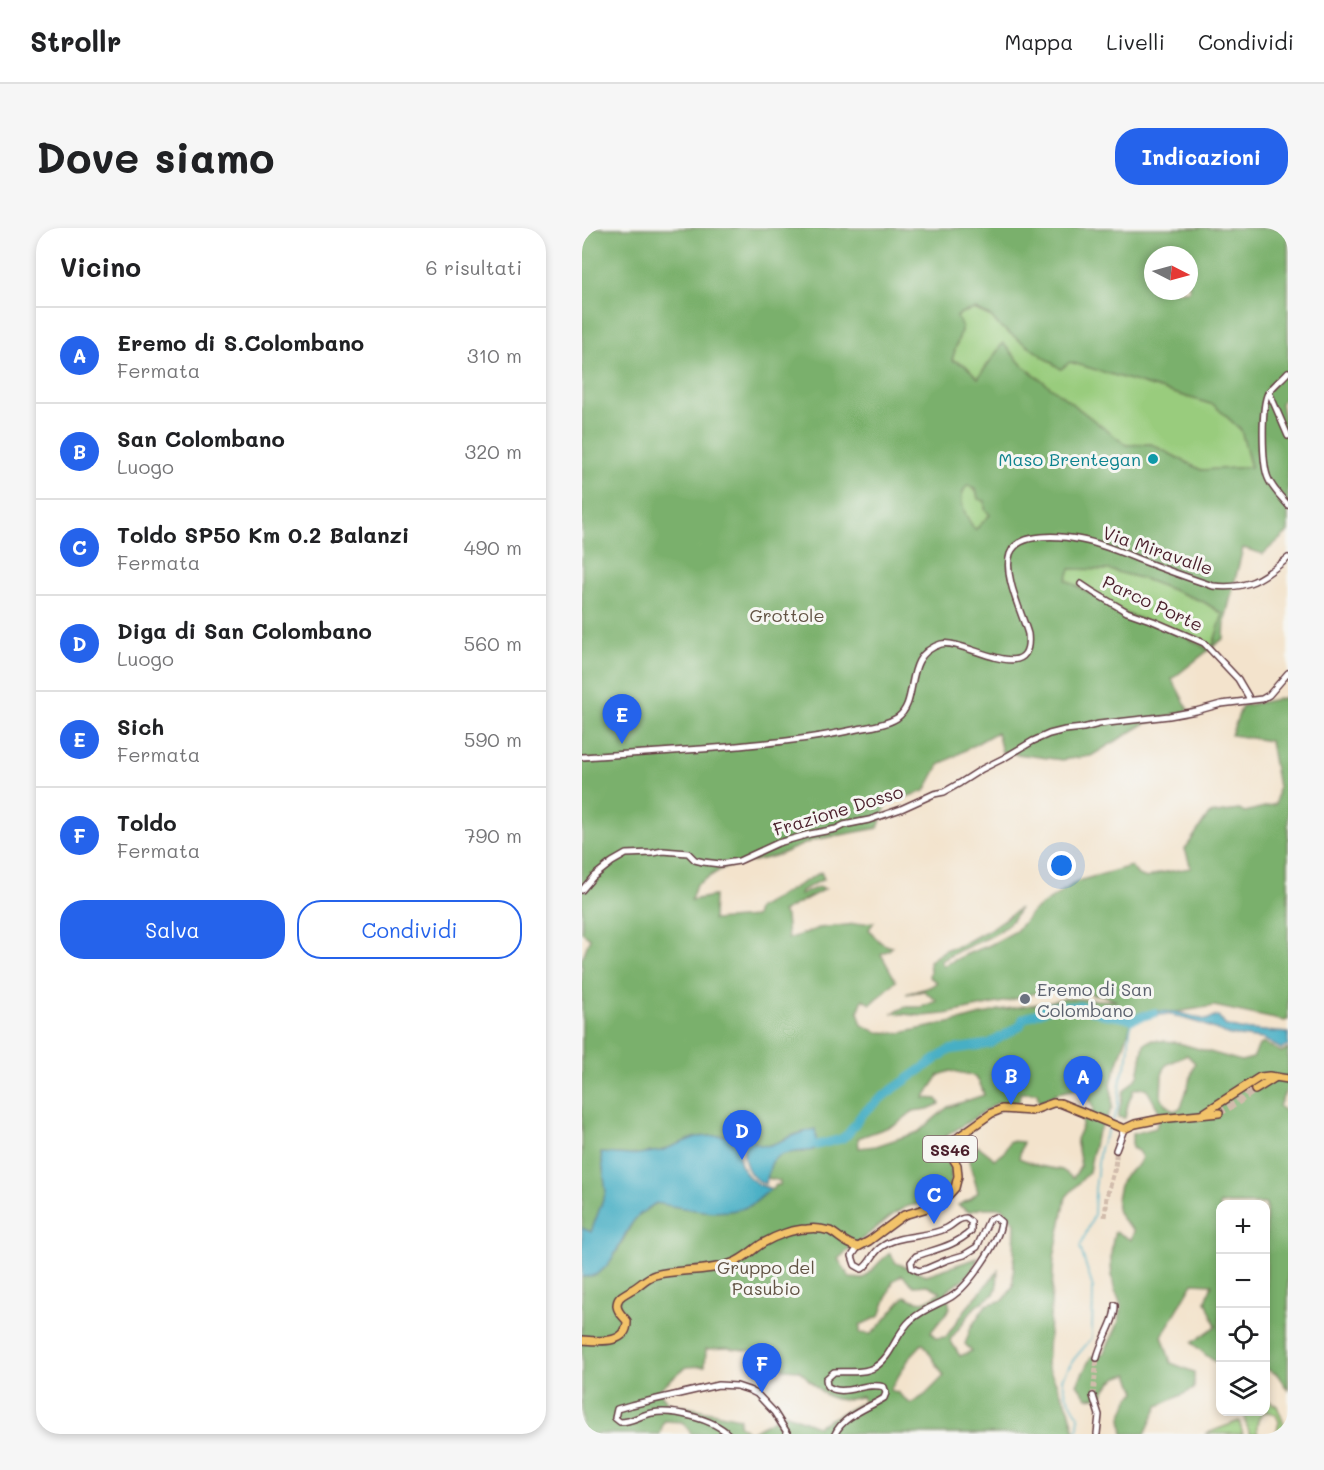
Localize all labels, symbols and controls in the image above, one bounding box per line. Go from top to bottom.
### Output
text: Strollr [30,23,121,59]
text: Mappa [1005,28,1073,55]
text: Livelli [1106,28,1165,55]
text: Condividi [1198,28,1294,55]
button: Indicazioni [1115,128,1288,185]
text: Dove siamo [36,129,275,184]
north arrow [1144,246,1198,300]
text: Vicino [60,250,141,284]
text: 6 risultati [426,254,522,280]
text: Eremo di S.Colombano [117,328,364,357]
text: A [73,342,86,368]
text: 310 m [467,342,522,368]
text: Fermata [117,357,200,383]
text: San Colombano [117,424,285,453]
text: B [73,438,86,464]
text: 320 m [464,438,522,464]
place label: Maso Brentegan [998,447,1141,471]
marker: Maso Brentegan [1146,452,1160,466]
text: Luogo [117,453,174,479]
text: Toldo SP50 Km 0.2 Balanzi [117,520,410,549]
street label: Via Miravalle [1100,520,1216,580]
text: C [72,534,87,560]
text: 490 m [464,534,522,560]
text: Fermata [117,549,200,575]
street label: Parco Porte [1099,569,1207,637]
park label: Grottole [749,603,825,627]
text: Diga di San Colombano [117,616,372,645]
text: D [72,630,87,656]
text: 560 m [464,630,522,656]
text: Luogo [117,645,174,671]
pin: E [602,694,642,744]
text: Sich [117,712,164,741]
text: E [73,726,86,752]
text: 590 m [464,726,522,752]
text: Fermata [117,741,200,767]
street label: Frazione Dosso [770,779,906,841]
text: Toldo [117,808,177,837]
text: F [73,822,86,848]
text: 790 m [464,822,522,848]
text: Fermata [117,837,200,863]
your location [1047,851,1076,880]
button: Salva [60,900,285,959]
button: Condividi [297,900,522,959]
place label: Eremo di San Colombano [1037,977,1152,1022]
marker: Eremo di San Colombano [1018,992,1032,1006]
pin: B [992,1056,1030,1105]
pin: A [1064,1056,1102,1106]
pin: D [722,1110,762,1160]
road number: SS46 [923,1136,977,1162]
pin: C [914,1174,954,1224]
map controls [1216,1200,1270,1416]
button: + [1216,1200,1270,1254]
button: − [1216,1254,1270,1308]
park label: Gruppo del Pasubio [717,1255,815,1300]
button: locate [1216,1308,1270,1362]
pin: F [742,1344,782,1393]
button: layers [1216,1362,1270,1416]

